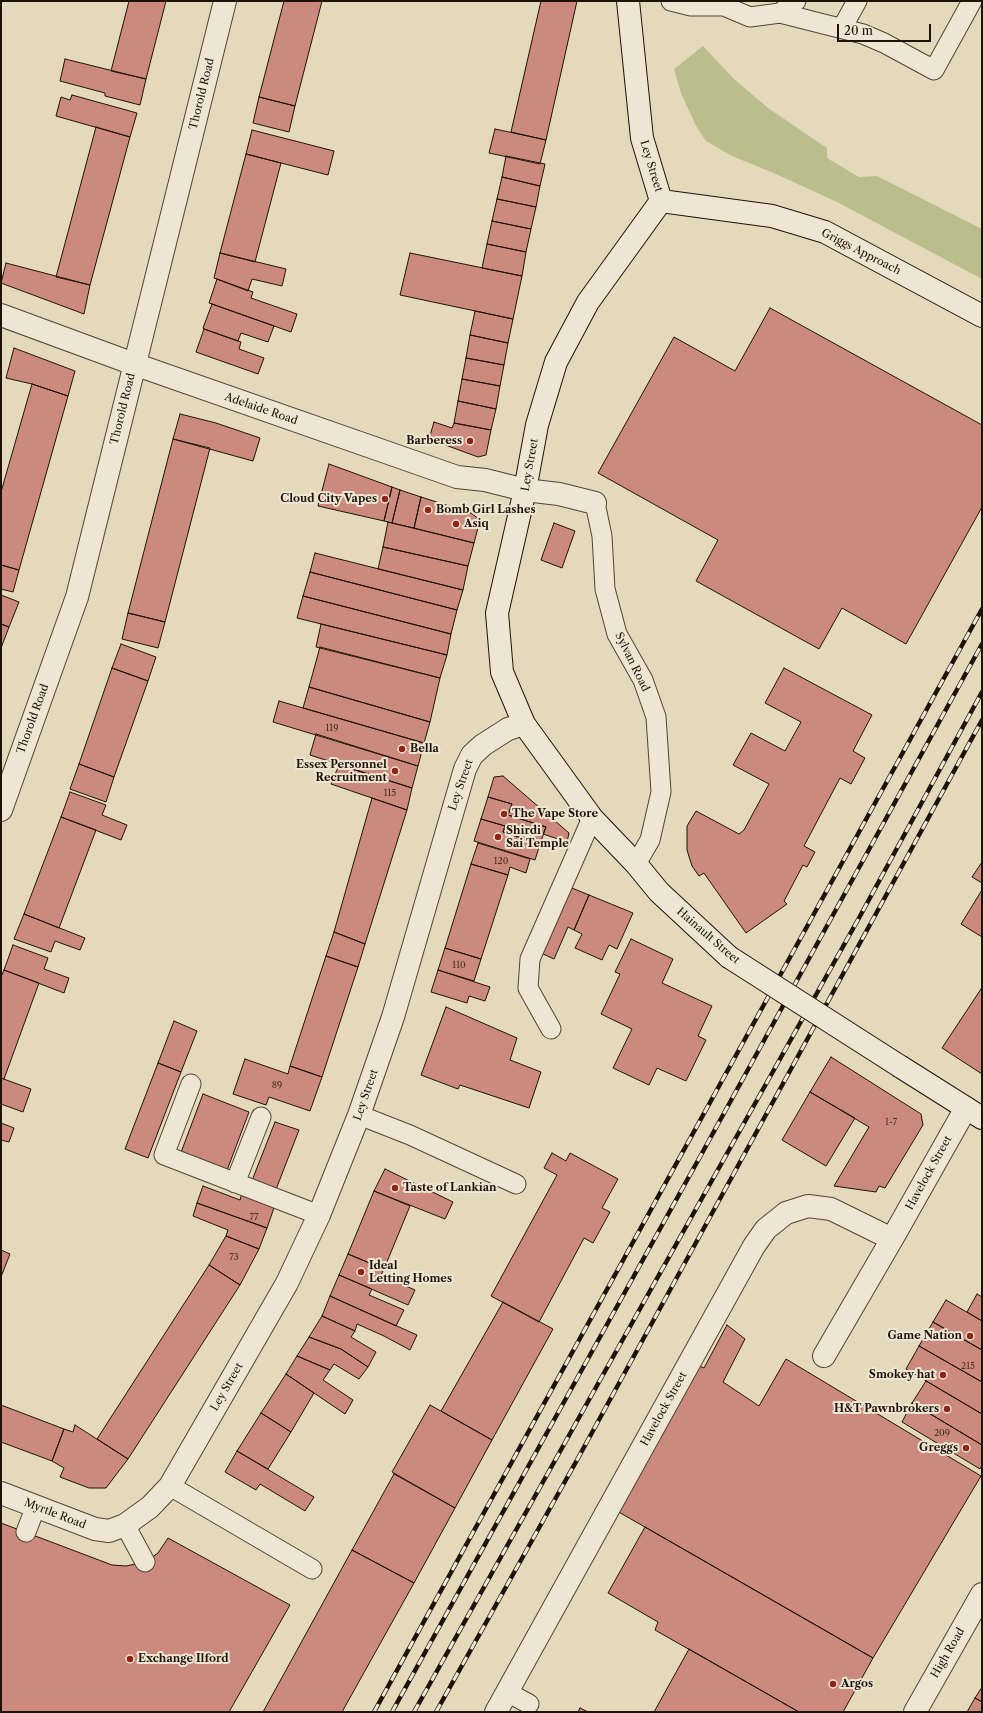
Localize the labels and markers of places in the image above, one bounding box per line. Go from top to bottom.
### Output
place label: Barberess [406,434,462,448]
marker: Barberess [465,436,475,446]
place label: Cloud City Vapes [280,492,377,506]
marker: Cloud City Vapes [380,494,390,504]
place label: Bomb Girl Lashes [436,503,536,517]
marker: Bomb Girl Lashes [423,505,433,515]
place label: Asiq [464,517,489,531]
marker: Asiq [451,519,461,529]
place label: Bella [410,742,439,756]
marker: Bella [397,744,407,754]
place label: Essex Personnel Recruitment [296,758,387,784]
marker: Essex Personnel Recruitment [390,766,400,776]
place label: The Vape Store [512,807,598,821]
marker: The Vape Store [499,809,509,819]
place label: Shirdi Sai Temple [506,824,569,850]
marker: Shirdi Sai Temple [493,832,503,842]
place label: Taste of Lankian [403,1181,497,1195]
marker: Taste of Lankian [390,1183,400,1193]
place label: Ideal Letting Homes [369,1259,452,1285]
marker: Ideal Letting Homes [356,1267,366,1277]
place label: Game Nation [887,1329,962,1343]
marker: Game Nation [965,1331,975,1341]
place label: Smokey hat [869,1368,935,1382]
marker: Smokey hat [938,1370,948,1380]
place label: H&T Pawnbrokers [834,1402,939,1416]
marker: H&T Pawnbrokers [942,1404,952,1414]
place label: Greggs [919,1441,958,1455]
marker: Greggs [961,1443,971,1453]
place label: Exchange Ilford [138,1652,228,1666]
marker: Exchange Ilford [125,1654,135,1664]
place label: Argos [841,1677,873,1691]
marker: Argos [828,1679,838,1689]

